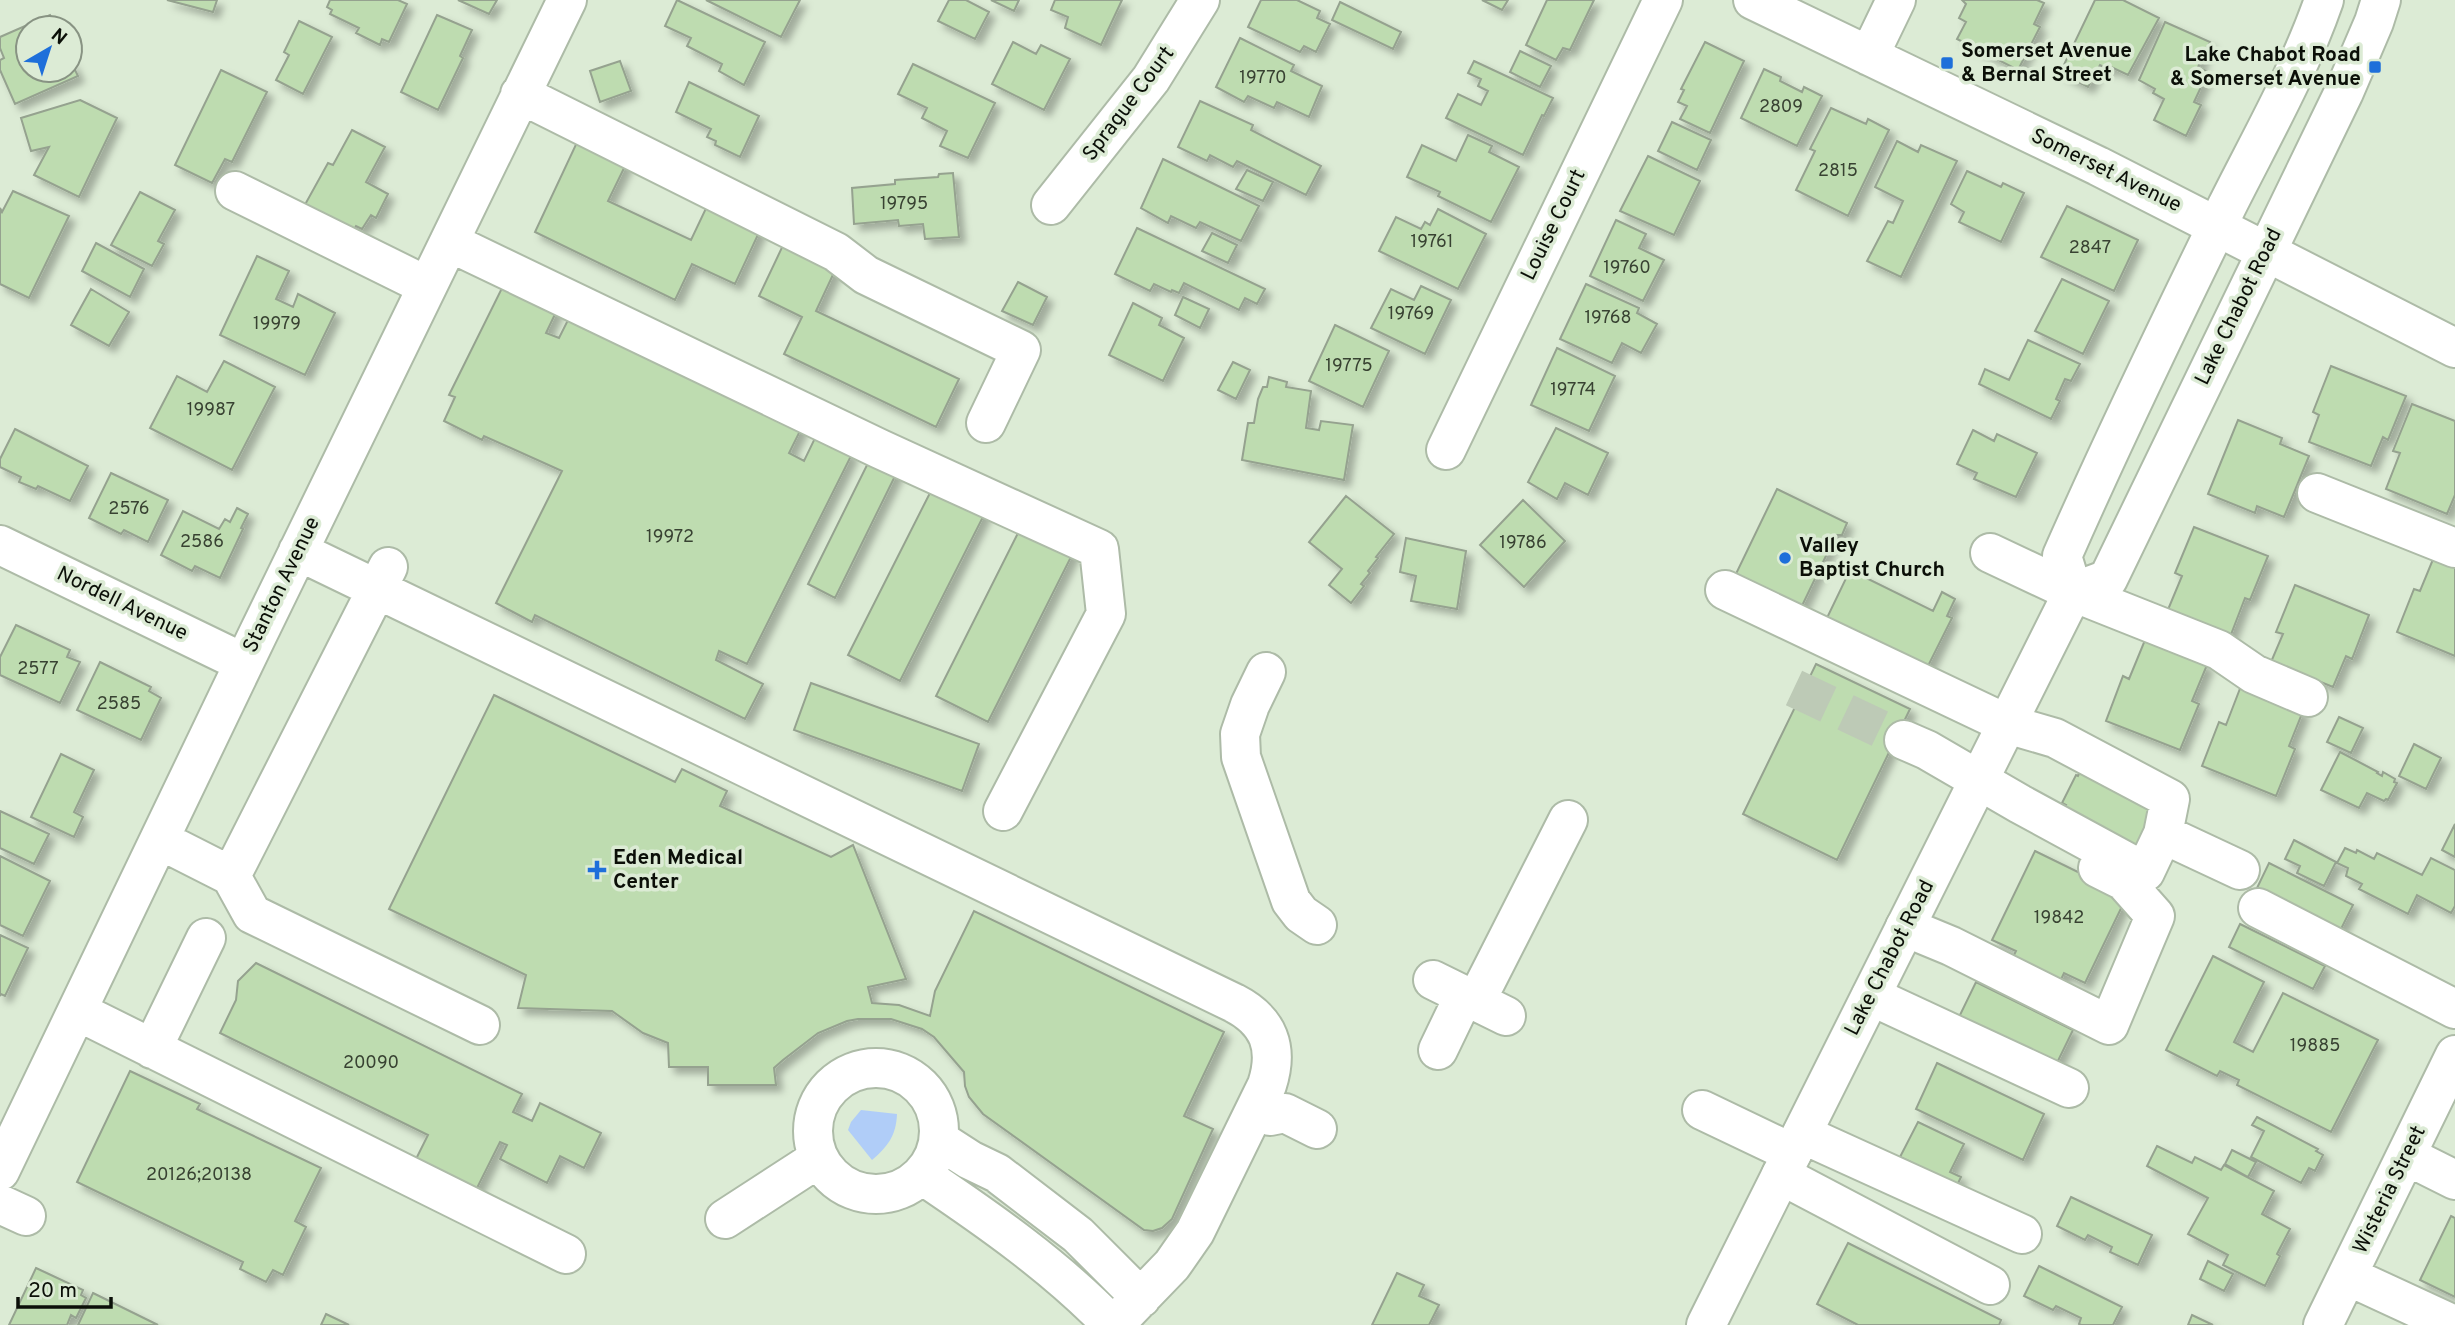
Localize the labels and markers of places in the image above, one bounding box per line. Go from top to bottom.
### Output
place label: Somerset Avenue & Bernal Street [1961,38,2132,89]
place label: Lake Chabot Road & Somerset Avenue [2170,42,2361,93]
marker: Somerset Avenue & Bernal Street [1939,55,1955,71]
marker: Lake Chabot Road & Somerset Avenue [2367,59,2383,75]
place label: Valley Baptist Church [1799,533,1945,584]
marker: Valley Baptist Church [1777,550,1793,566]
place label: Eden Medical Center [613,845,743,896]
marker: Eden Medical Center [587,860,607,880]

